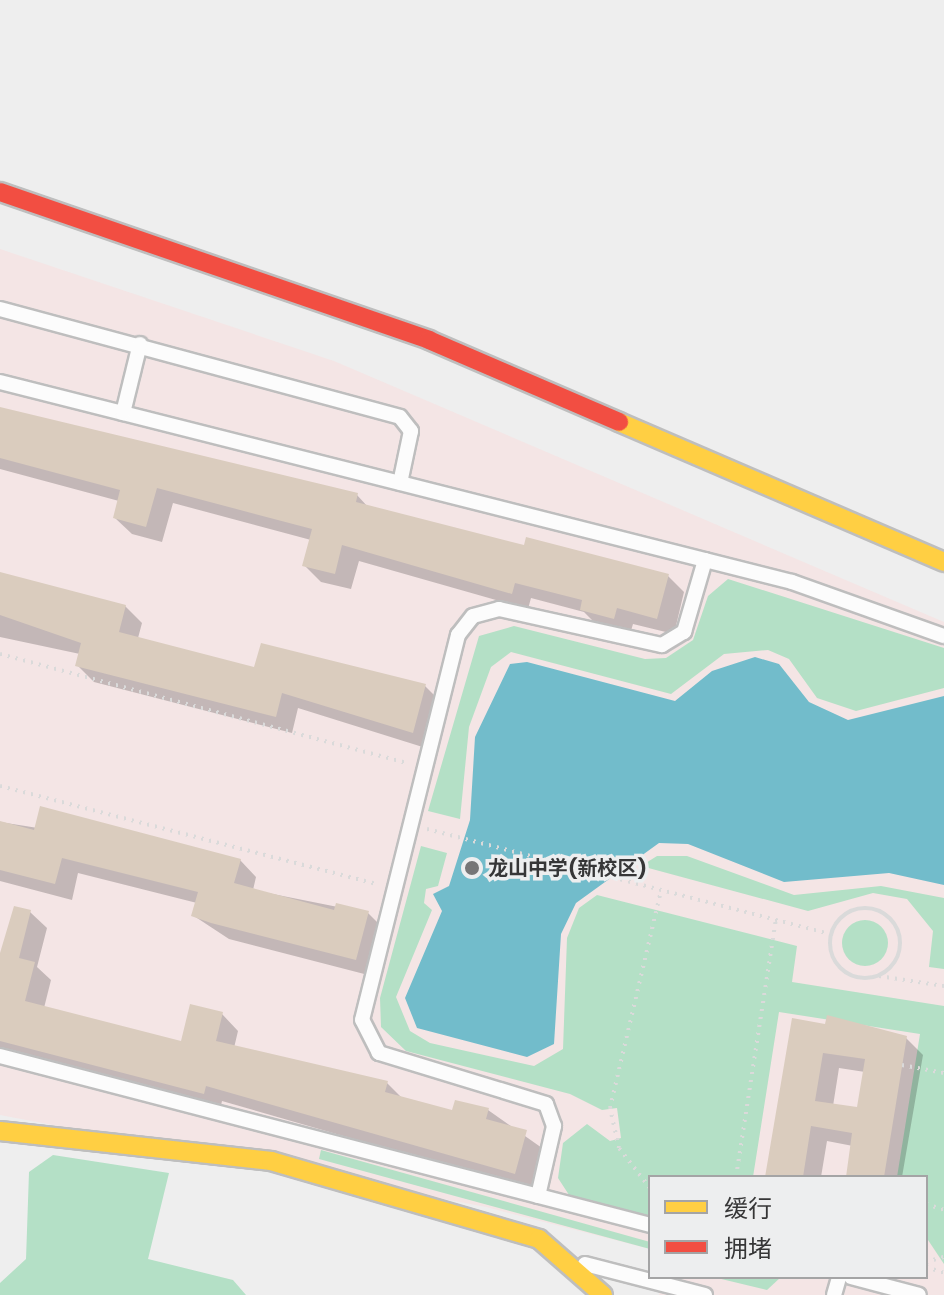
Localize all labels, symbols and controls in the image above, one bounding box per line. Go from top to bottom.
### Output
place label: 龙山中学(新校区) [488,856,647,880]
marker: 龙山中学(新校区) [463,859,481,877]
legend [648,1175,928,1279]
text: 缓行 [724,1192,772,1225]
text: 拥堵 [724,1232,772,1265]

